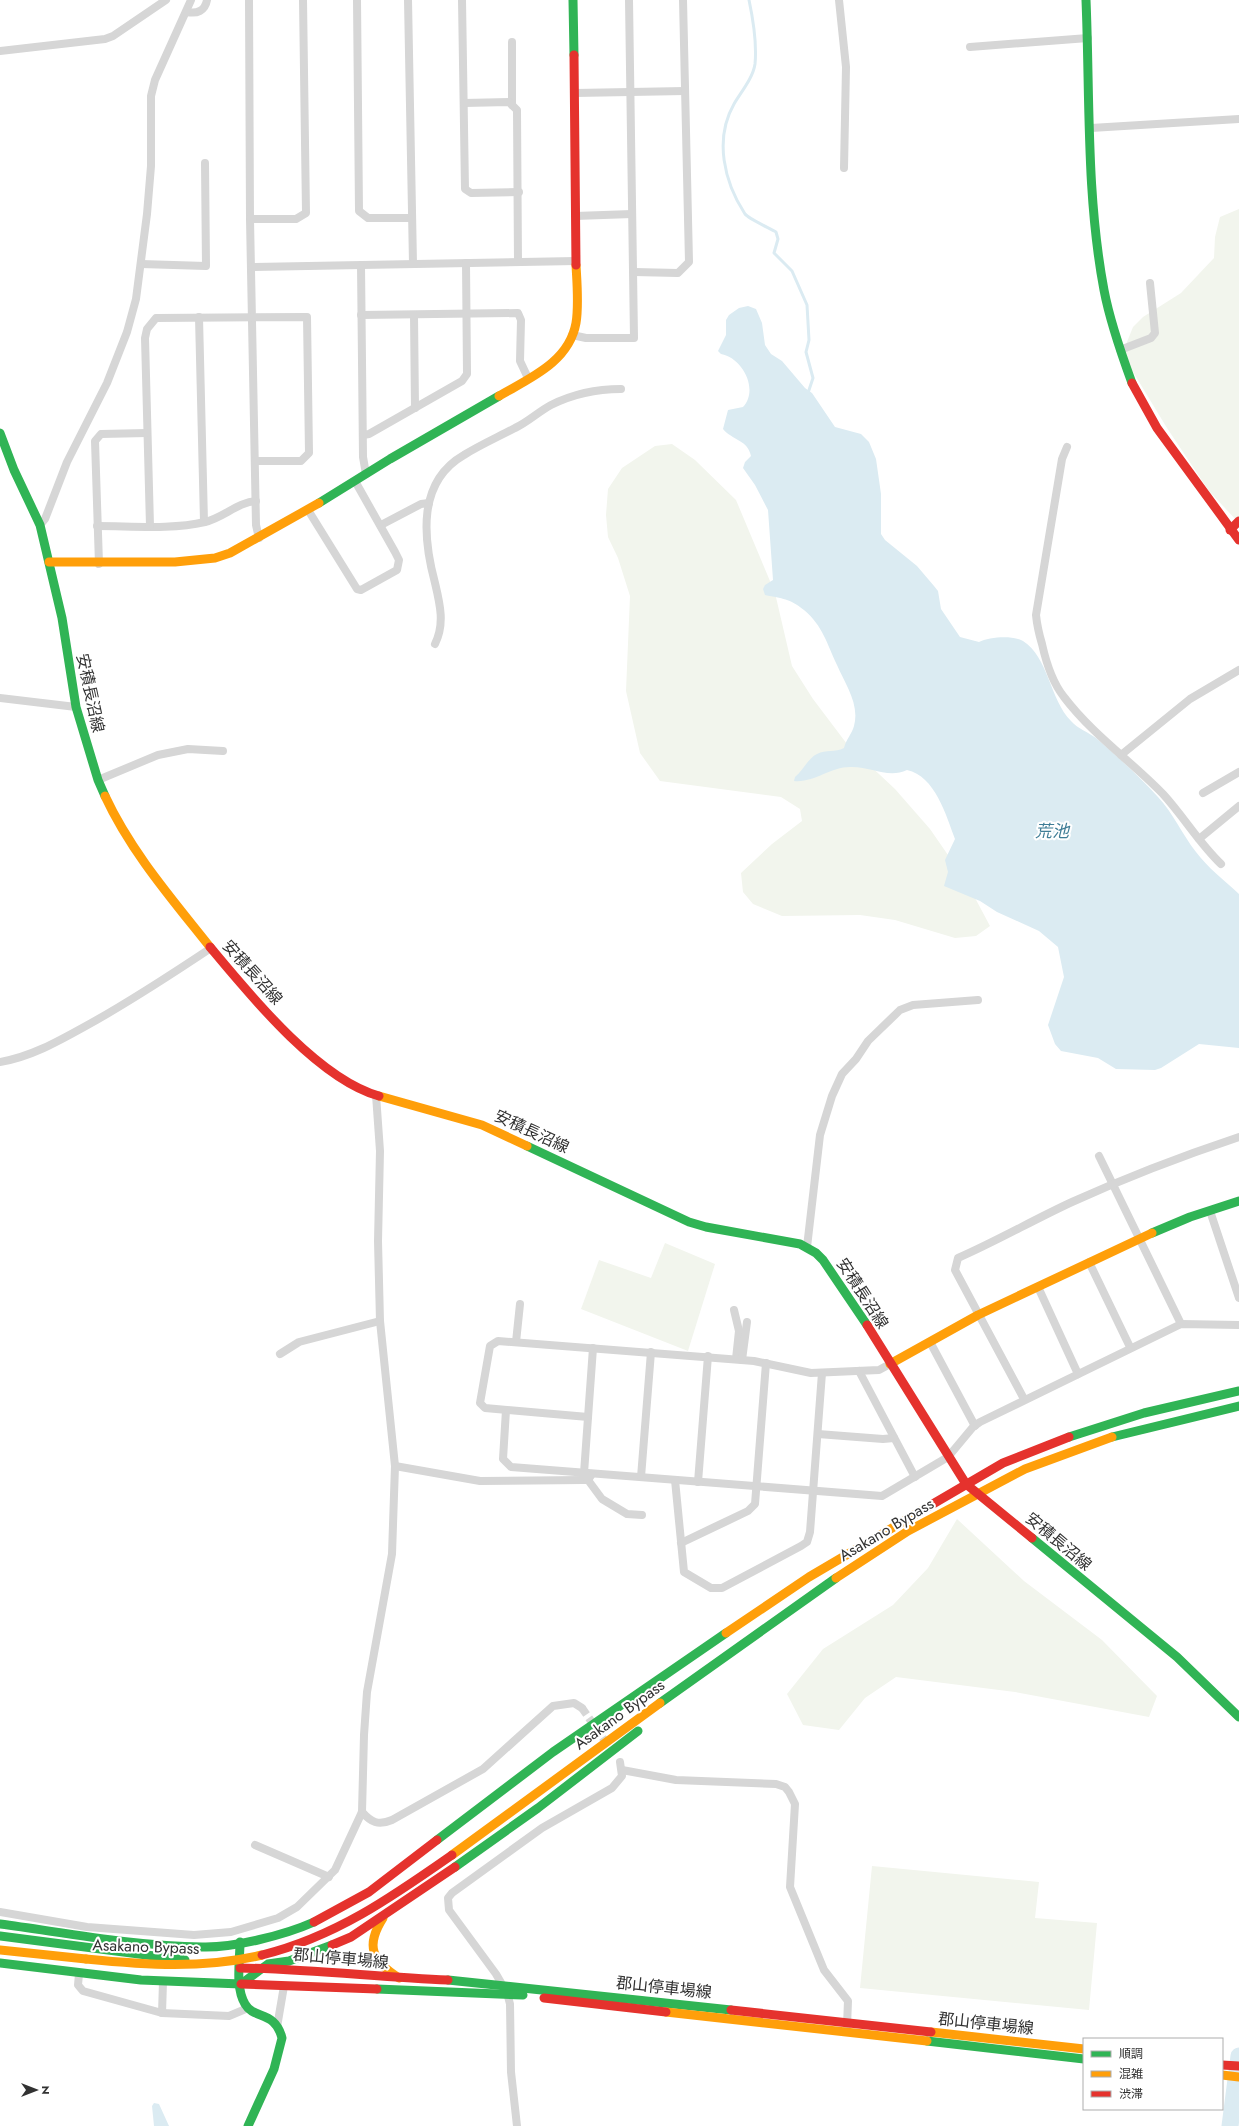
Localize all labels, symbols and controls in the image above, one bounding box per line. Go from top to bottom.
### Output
street label: 安積長沼線 [71,652,110,735]
water label: 荒池 [1035,819,1071,843]
street label: 安積長沼線 [217,935,288,1010]
street label: 安積長沼線 [491,1104,573,1159]
street label: 安積長沼線 [831,1253,894,1333]
street label: Asakano Bypass [834,1492,938,1567]
street label: 安積長沼線 [1021,1507,1097,1576]
street label: Asakano Bypass [569,1674,669,1755]
street label: Asakano Bypass [92,1933,200,1960]
street label: 郡山停車場線 [292,1943,390,1974]
street label: 郡山停車場線 [615,1971,713,2004]
street label: 郡山停車場線 [937,2007,1035,2040]
legend [1083,2038,1223,2110]
text: 順調 [1119,2045,1143,2063]
text: 混雑 [1119,2065,1143,2083]
north arrow [16,2070,56,2110]
text: 渋滞 [1119,2085,1143,2103]
text: N [38,2086,54,2094]

